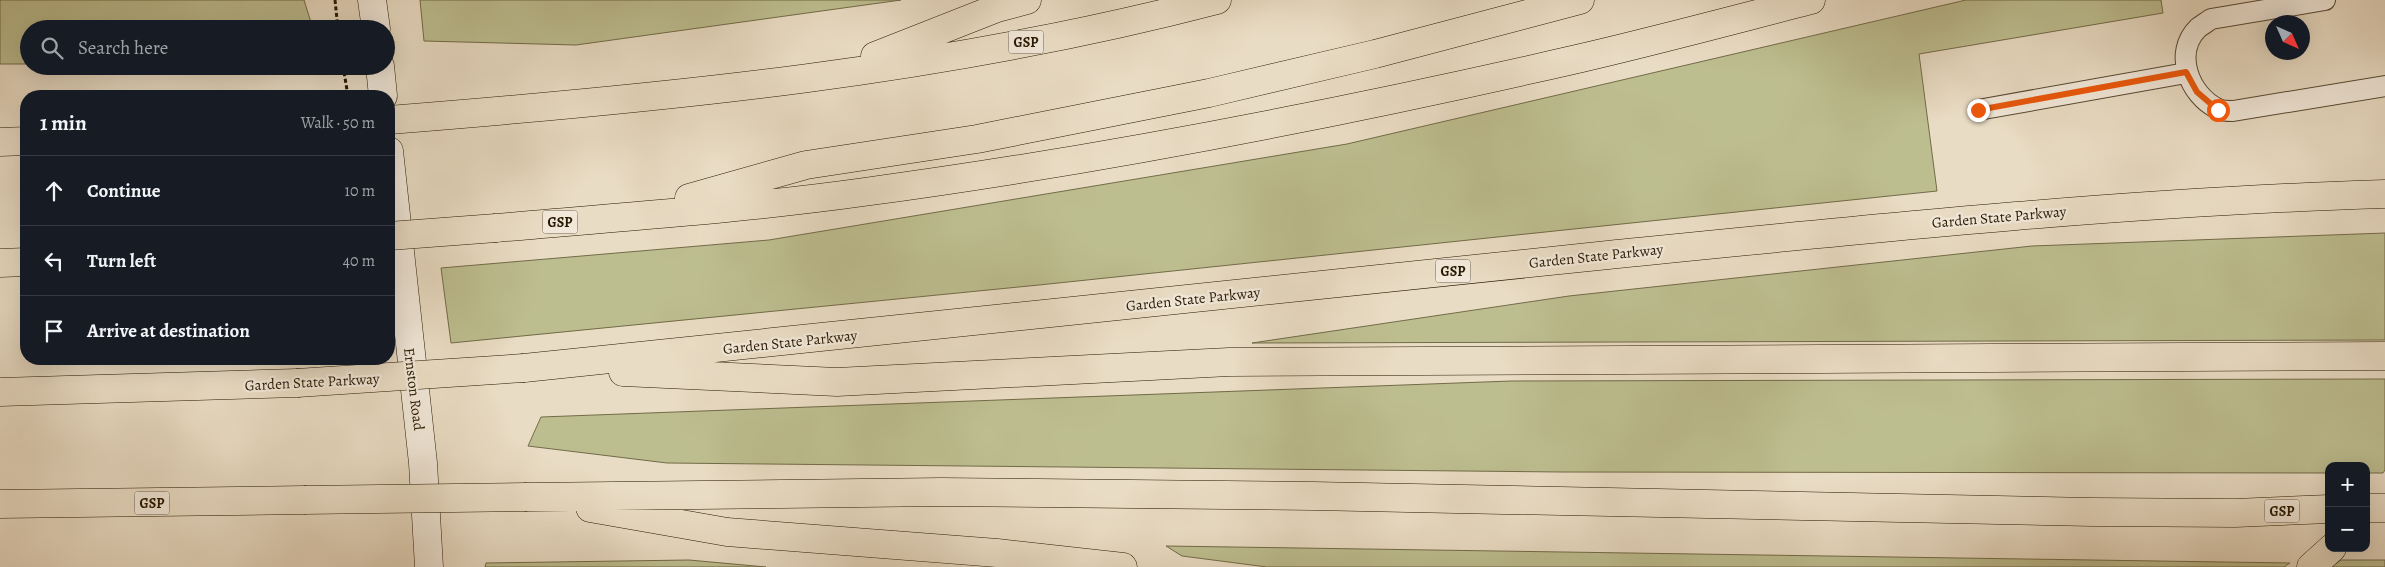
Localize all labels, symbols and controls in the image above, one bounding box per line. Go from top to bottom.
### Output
north arrow [2265,15,2310,60]
search box [20,20,395,75]
road number: GSP [1008,31,1044,54]
icon: search [38,34,66,62]
text: Search here [78,35,168,61]
route end [1967,99,1990,122]
route start [2207,99,2230,122]
text: 1 min [40,109,87,137]
text: Walk · 50 m [301,112,375,134]
icon: ahead [40,177,68,205]
text: Continue [87,178,161,204]
text: 10 m [345,180,375,202]
street label: Garden State Parkway [1931,201,2067,233]
road number: GSP [542,210,578,233]
street label: Garden State Parkway [1528,239,1664,273]
icon: left [40,247,68,275]
text: Turn left [87,248,156,274]
text: 40 m [343,250,375,272]
road number: GSP [1436,260,1470,282]
street label: Garden State Parkway [1125,282,1261,316]
icon: arrive [40,317,68,345]
text: Arrive at destination [87,318,250,344]
street label: Garden State Parkway [722,325,858,359]
street label: Ernston Road [399,346,429,432]
street label: Garden State Parkway [244,368,380,396]
map controls [2325,462,2370,552]
button: + [2325,462,2370,507]
road number: GSP [134,492,170,514]
road number: GSP [2264,500,2300,522]
button: − [2325,507,2370,552]

